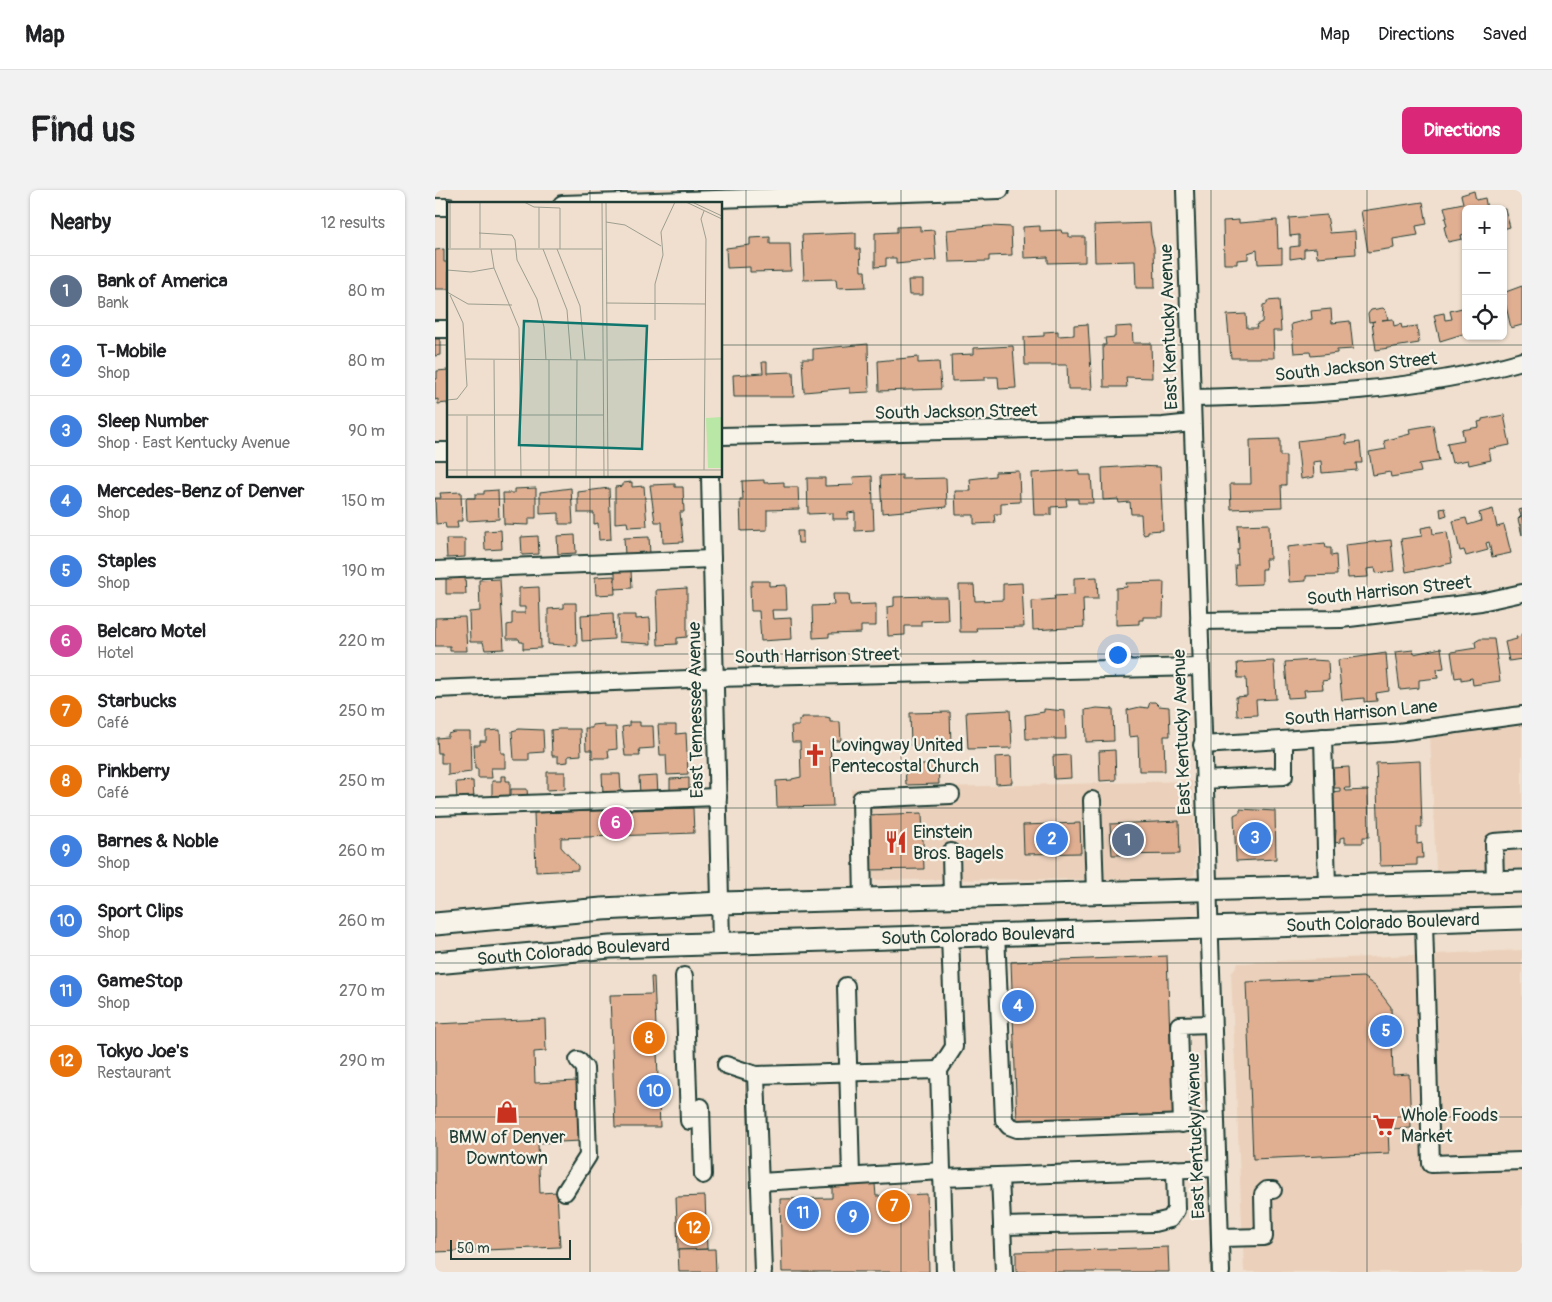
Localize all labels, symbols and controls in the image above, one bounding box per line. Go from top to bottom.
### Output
text: Map [25,20,65,49]
text: Map [1320,23,1350,46]
text: Directions [1378,23,1454,46]
text: Saved [1482,23,1527,46]
button: Directions [1402,107,1522,154]
text: Find us [30,108,135,152]
inset map [447,202,723,478]
map controls [1462,205,1507,340]
button: + [1462,205,1507,250]
text: Nearby [50,209,111,236]
text: 12 results [321,213,385,233]
street label: East Kentucky Avenue [1155,243,1183,410]
button: − [1462,250,1507,295]
text: Bank of America [97,269,228,293]
text: 1 [63,281,69,301]
text: 80 m [348,281,385,301]
text: Bank [97,293,129,313]
button: locate [1462,295,1507,340]
text: T-Mobile [97,339,166,363]
street label: South Jackson Street [1274,347,1439,387]
text: 2 [62,351,70,371]
text: 80 m [348,351,385,371]
text: Shop [97,363,130,383]
street label: South Jackson Street [874,399,1038,425]
text: Sleep Number [97,409,209,433]
text: 3 [62,421,70,441]
text: 90 m [348,421,385,441]
text: Shop · East Kentucky Avenue [97,433,290,453]
text: Mercedes-Benz of Denver [97,479,304,503]
text: 4 [61,491,71,511]
text: 150 m [341,491,385,511]
text: Shop [97,503,130,523]
text: Staples [97,549,156,573]
text: 5 [62,561,70,581]
text: 190 m [342,561,385,581]
street label: South Harrison Street [1306,571,1473,611]
text: Shop [97,573,130,593]
text: Belcaro Motel [97,619,206,643]
street label: East Tennessee Avenue [683,621,709,799]
text: 6 [61,631,71,651]
text: 220 m [339,631,385,651]
your location [1105,642,1131,668]
text: Hotel [97,643,134,663]
street label: South Harrison Street [734,643,900,669]
street label: East Kentucky Avenue [1168,648,1196,815]
text: Starbucks [97,689,176,713]
street label: South Harrison Lane [1284,695,1438,731]
text: 7 [62,701,70,721]
text: 250 m [339,701,385,721]
text: Café [97,713,129,733]
place label: Lovingway United Pentecostal Church [831,734,979,778]
church icon: Lovingway United Pentecostal Church [802,742,828,768]
text: Pinkberry [97,759,170,783]
text: 8 [62,771,70,791]
text: 250 m [339,771,385,791]
text: Café [97,783,129,803]
pin: 6 [600,804,632,842]
pin: 3 [1239,819,1271,857]
pin: 2 [1036,820,1068,858]
place label: Einstein Bros. Bagels [913,821,1004,865]
pin: 1 [1112,821,1144,859]
text: Barnes & Noble [97,829,218,853]
restaurant icon: Einstein Bros. Bagels [883,829,909,855]
text: 9 [62,841,70,861]
text: 260 m [338,841,385,861]
text: Shop [97,853,130,873]
text: Sport Clips [97,899,183,923]
street label: South Colorado Boulevard [1286,908,1480,937]
text: 10 [57,911,75,931]
text: 260 m [338,911,385,931]
street label: South Colorado Boulevard [881,921,1075,950]
text: Shop [97,923,130,943]
street label: South Colorado Boulevard [476,934,671,971]
text: GameStop [97,969,183,993]
text: 11 [60,981,72,1001]
text: 270 m [339,981,385,1001]
pin: 4 [1002,987,1034,1025]
text: Shop [97,993,130,1013]
pin: 5 [1370,1012,1402,1050]
pin: 8 [633,1019,665,1057]
text: Tokyo Joe's [97,1039,188,1063]
text: 12 [58,1051,74,1071]
text: 290 m [339,1051,385,1071]
street label: East Kentucky Avenue [1182,1052,1210,1219]
text: Restaurant [97,1063,171,1083]
pin: 10 [639,1072,671,1110]
shop icon: BMW of Denver Downtown [494,1099,520,1125]
place label: Whole Foods Market [1401,1104,1498,1148]
supermarket icon: Whole Foods Market [1371,1112,1397,1138]
place label: BMW of Denver Downtown [449,1126,566,1170]
pin: 7 [878,1187,910,1225]
pin: 11 [787,1194,819,1232]
pin: 9 [837,1198,869,1236]
pin: 12 [678,1209,710,1247]
scale bar [450,1237,571,1260]
text: 50 m [457,1240,490,1257]

